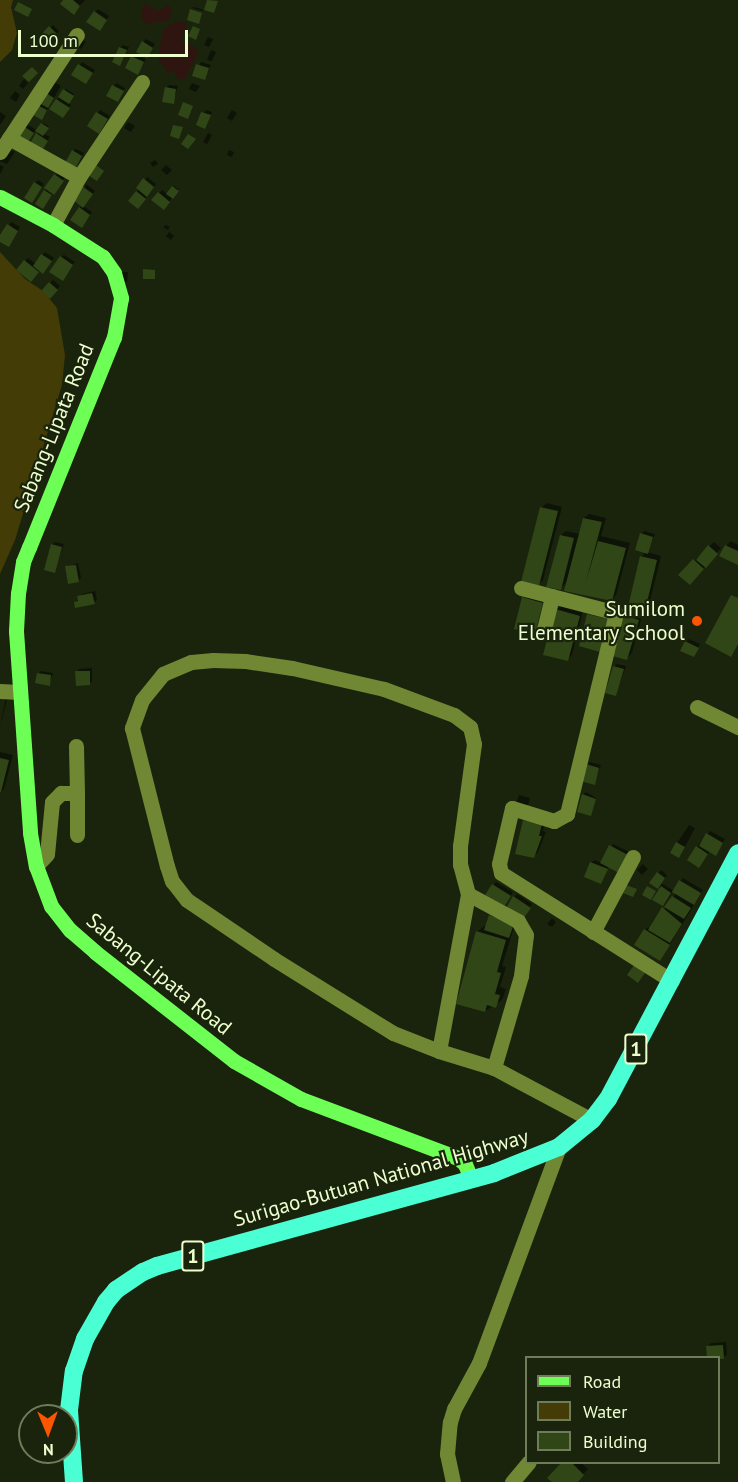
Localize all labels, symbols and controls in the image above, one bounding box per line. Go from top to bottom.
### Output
scale bar [21,18,190,56]
text: 100 m [29,29,78,52]
street label: Sabang-Lipata Road [9,340,99,516]
place label: Sumilom Elementary School [517,596,685,646]
marker: Sumilom Elementary School [690,614,704,628]
street label: Sabang-Lipata Road [81,908,237,1040]
road number: 1 [624,1032,648,1066]
street label: Surigao-Butuan National Highway [231,1124,531,1232]
road number: 1 [181,1239,205,1273]
legend [525,1356,720,1464]
text: Road [583,1370,621,1393]
text: Water [583,1400,627,1423]
north arrow [18,1404,78,1464]
text: Building [583,1430,647,1453]
text: N [43,1440,54,1460]

